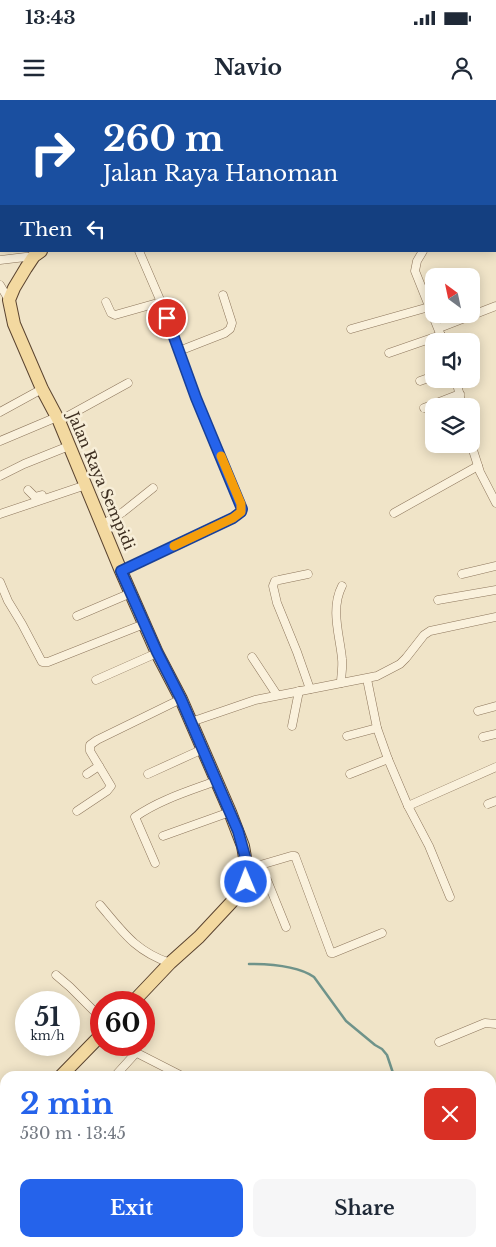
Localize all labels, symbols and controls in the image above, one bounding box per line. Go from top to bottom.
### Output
text: 13:43 [25,6,76,29]
icon: menu [20,54,48,82]
text: Navio [214,54,282,81]
icon: person [448,54,476,82]
text: 260 m [103,117,224,160]
icon: right [20,120,85,185]
text: Jalan Raya Hanoman [103,160,338,187]
icon: left [82,215,110,243]
text: Then [20,218,72,241]
north arrow [425,268,480,322]
map controls [425,268,480,453]
pin [146,297,188,339]
icon: arrive [153,304,181,332]
button: sound [425,333,480,388]
button: layers [425,398,480,453]
street label: Jalan Raya Sempidi [63,407,139,553]
position arrow [219,855,271,907]
speed limit sign: 60 [90,991,155,1056]
text: 51 [35,1002,60,1033]
text: km/h [30,1028,65,1043]
text: 2 min [20,1085,113,1122]
button: close [424,1088,476,1140]
text: 530 m · 13:45 [20,1123,126,1143]
button: Exit [20,1179,243,1237]
button: Share [253,1179,476,1237]

